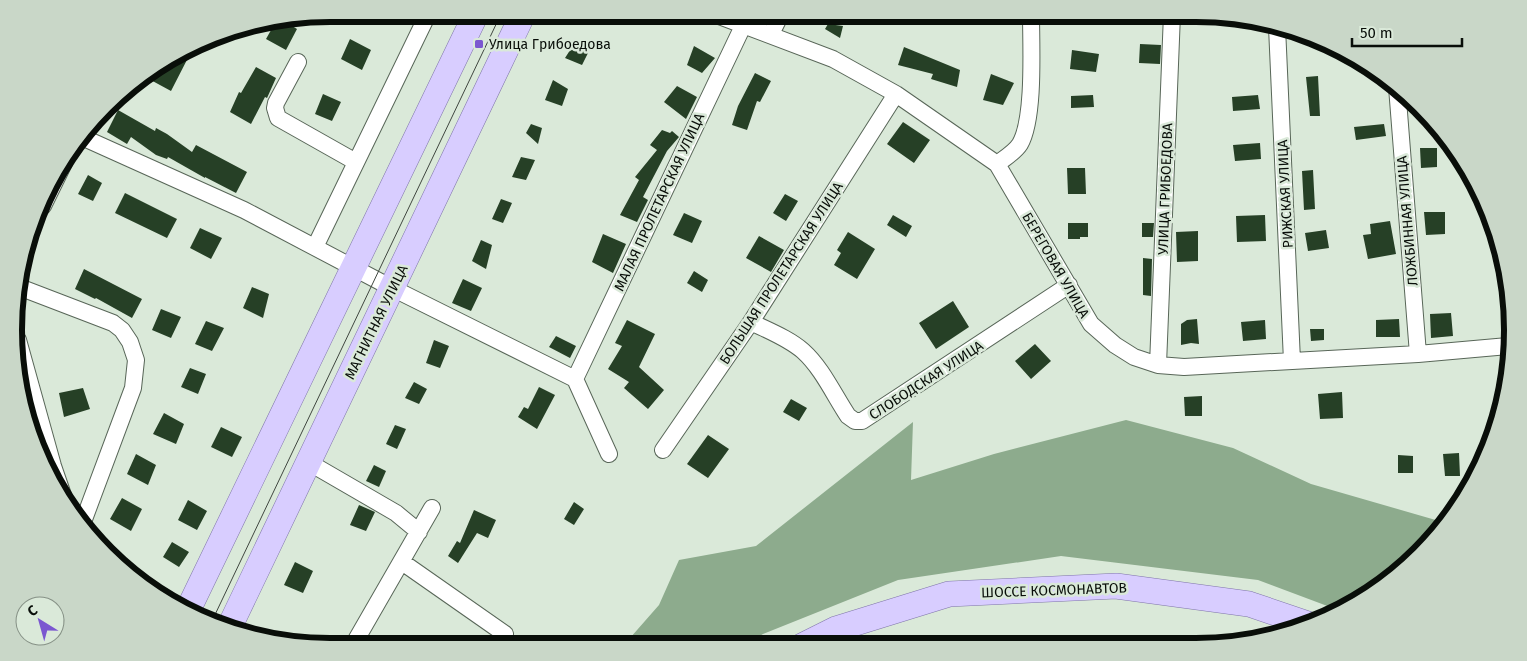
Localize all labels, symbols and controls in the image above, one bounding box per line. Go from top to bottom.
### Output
scale bar [1352,15,1462,47]
text: 50 m [1360,24,1393,42]
place label: Улица Грибоедова [489,36,611,53]
marker: Улица Грибоедова [473,38,485,50]
street label: МАЛАЯ ПРОЛЕТАРСКАЯ УЛИЦА [611,111,708,294]
street label: УЛИЦА ГРИБОЕДОВА [1155,123,1176,255]
street label: РИЖСКАЯ УЛИЦА [1274,139,1297,249]
street label: ЛОЖБИННАЯ УЛИЦА [1393,155,1422,287]
street label: БОЛЬШАЯ ПРОЛЕТАРСКАЯ УЛИЦА [716,179,847,368]
street label: БЕРЕГОВАЯ УЛИЦА [1018,209,1093,321]
street label: МАГНИТНАЯ УЛИЦА [341,262,412,382]
street label: СЛОБОДСКАЯ УЛИЦА [866,337,987,424]
street label: ШОССЕ КОСМОНАВТОВ [981,579,1127,602]
north arrow [15,596,65,646]
text: С [24,602,41,620]

